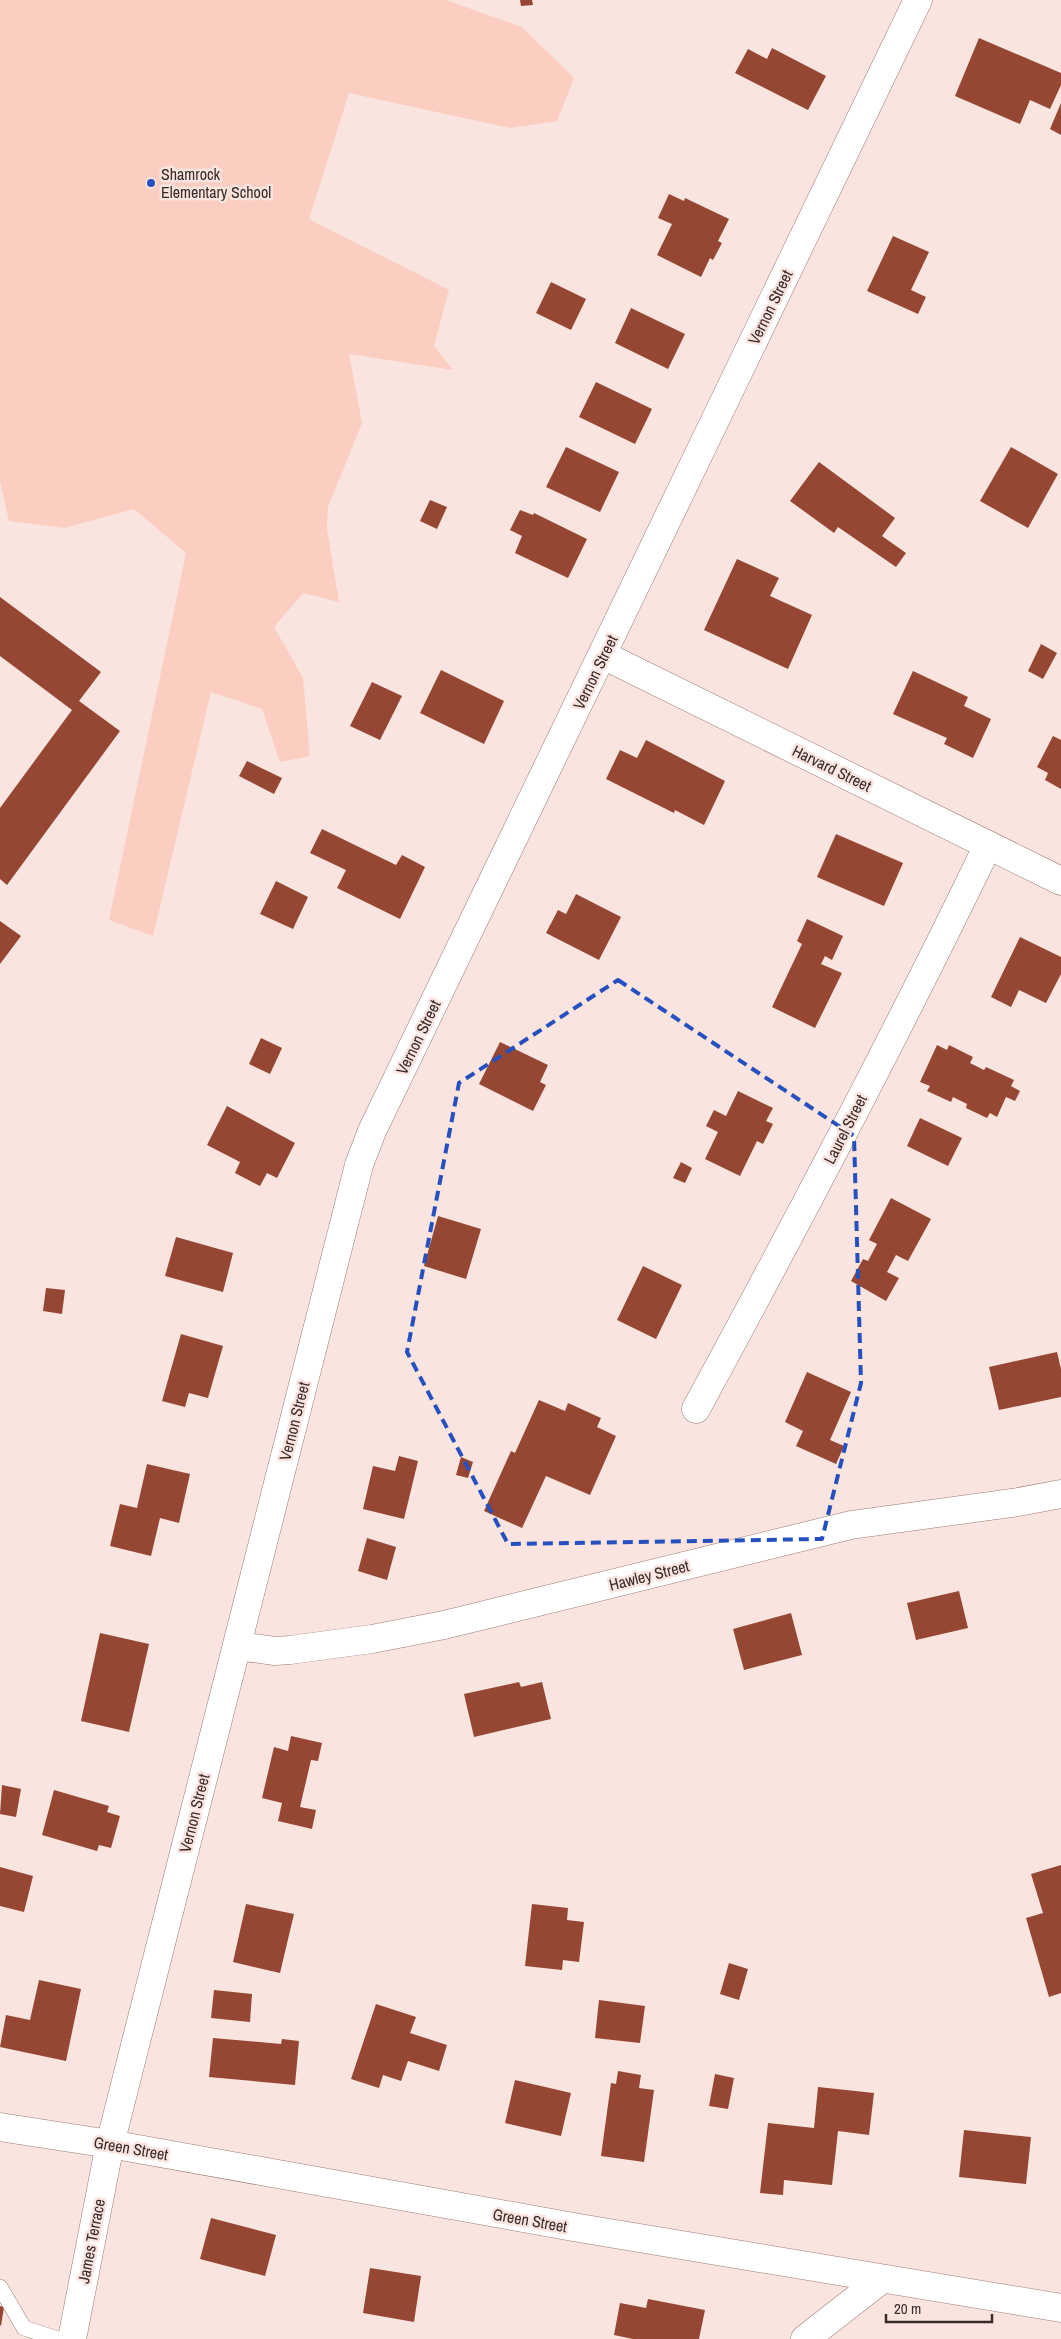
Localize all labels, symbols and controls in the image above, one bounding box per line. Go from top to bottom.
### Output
place label: Shamrock Elementary School [161,163,271,203]
marker: Shamrock Elementary School [145,177,157,189]
street label: Vernon Street [743,266,798,348]
street label: Vernon Street [568,631,623,713]
street label: Harvard Street [789,739,875,797]
street label: Vernon Street [391,996,446,1078]
street label: Laurel Street [818,1090,872,1167]
street label: Vernon Street [274,1379,314,1463]
street label: Hawley Street [607,1554,692,1596]
street label: Vernon Street [174,1771,214,1855]
street label: Green Street [92,2131,170,2165]
street label: James Terrace [72,2197,110,2285]
street label: Green Street [491,2203,569,2237]
scale bar [886,2292,992,2324]
text: 20 m [894,2298,921,2319]

